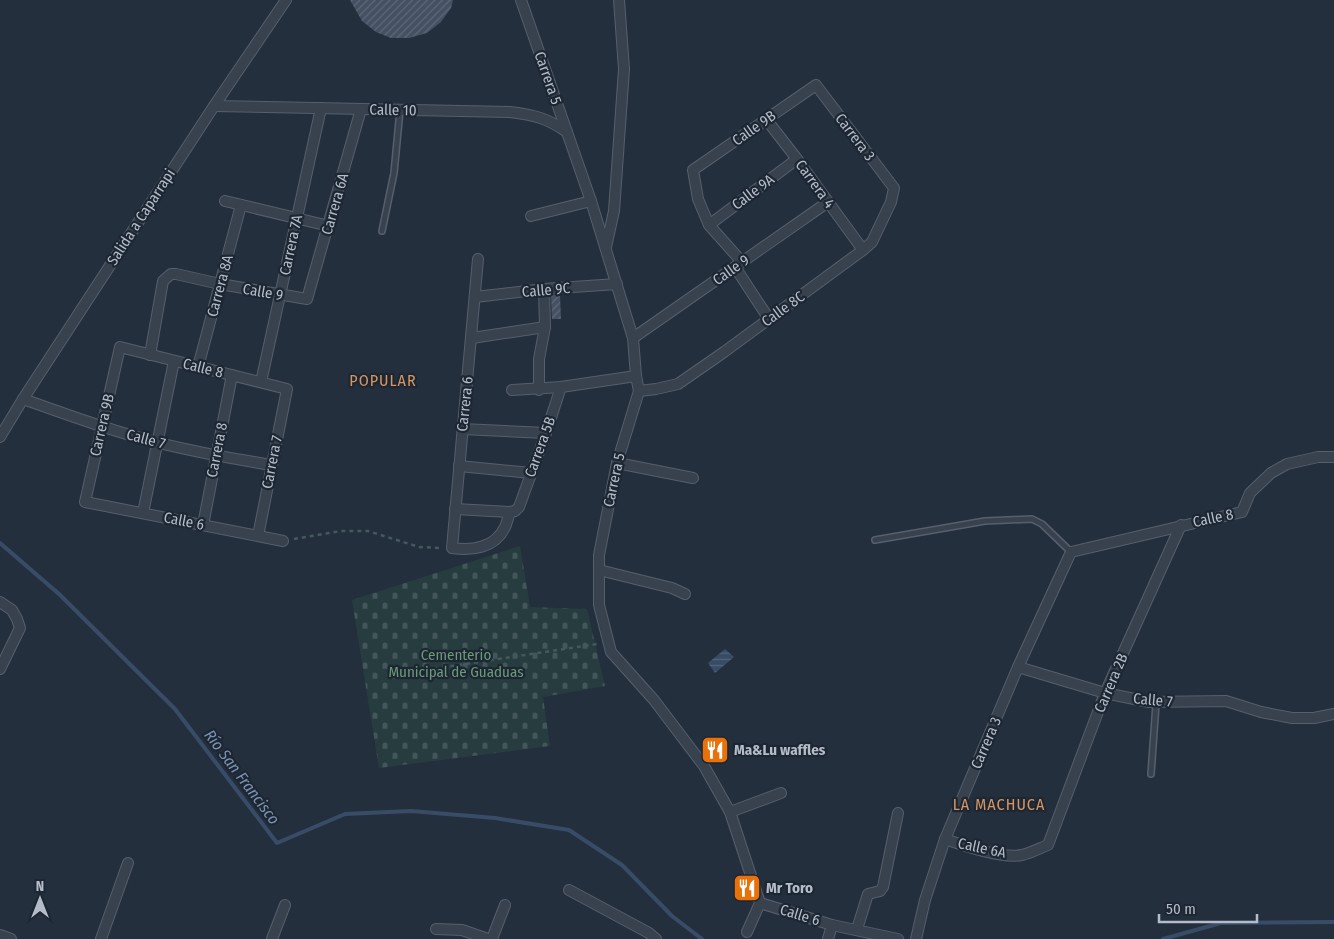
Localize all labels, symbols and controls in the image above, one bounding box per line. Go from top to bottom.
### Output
street label: Carrera 5 [531,49,565,107]
street label: Calle 10 [369,101,417,119]
street label: Calle 9B [729,107,779,149]
street label: Carrera 3 [831,110,879,164]
street label: Carrera 4 [791,156,839,212]
street label: Salida a Caparrapi [103,165,179,269]
street label: Calle 9A [728,170,778,214]
street label: Carrera 6A [318,171,352,237]
street label: Carrera 7A [276,213,306,277]
street label: Calle 9 [709,251,753,289]
street label: Carrera 8A [203,253,237,319]
street label: Calle 9C [521,279,571,301]
street label: Calle 9 [241,280,285,304]
street label: Calle 8C [758,287,808,331]
street label: Calle 8 [181,354,225,382]
district label: POPULAR [349,371,417,390]
street label: Carrera 6 [453,376,477,432]
street label: Carrera 9B [86,392,118,458]
street label: Carrera 5B [521,414,559,480]
street label: Carrera 8 [203,421,231,479]
street label: Calle 7 [125,425,167,453]
street label: Carrera 7 [258,434,286,490]
street label: Carrera 5 [599,451,629,509]
street label: Calle 8 [1191,505,1235,531]
street label: Calle 6 [162,508,206,534]
park label: Cementerio Municipal de Guaduas [388,646,524,681]
street label: Carrera 2B [1090,651,1132,715]
street label: Calle 7 [1133,689,1173,711]
street label: Carrera 3 [967,714,1005,772]
water label: Río San Francisco [200,726,284,828]
restaurant icon: Ma&Lu waffles [700,735,730,765]
place label: Ma&Lu waffles [734,741,826,759]
district label: LA MACHUCA [953,795,1045,814]
street label: Calle 6A [956,834,1008,862]
restaurant icon: Mr Toro [732,873,762,903]
north arrow [15,874,65,924]
text: N [36,878,44,895]
place label: Mr Toro [766,879,813,897]
scale bar [1159,892,1256,924]
street label: Calle 6 [778,900,822,930]
text: 50 m [1166,900,1196,918]

